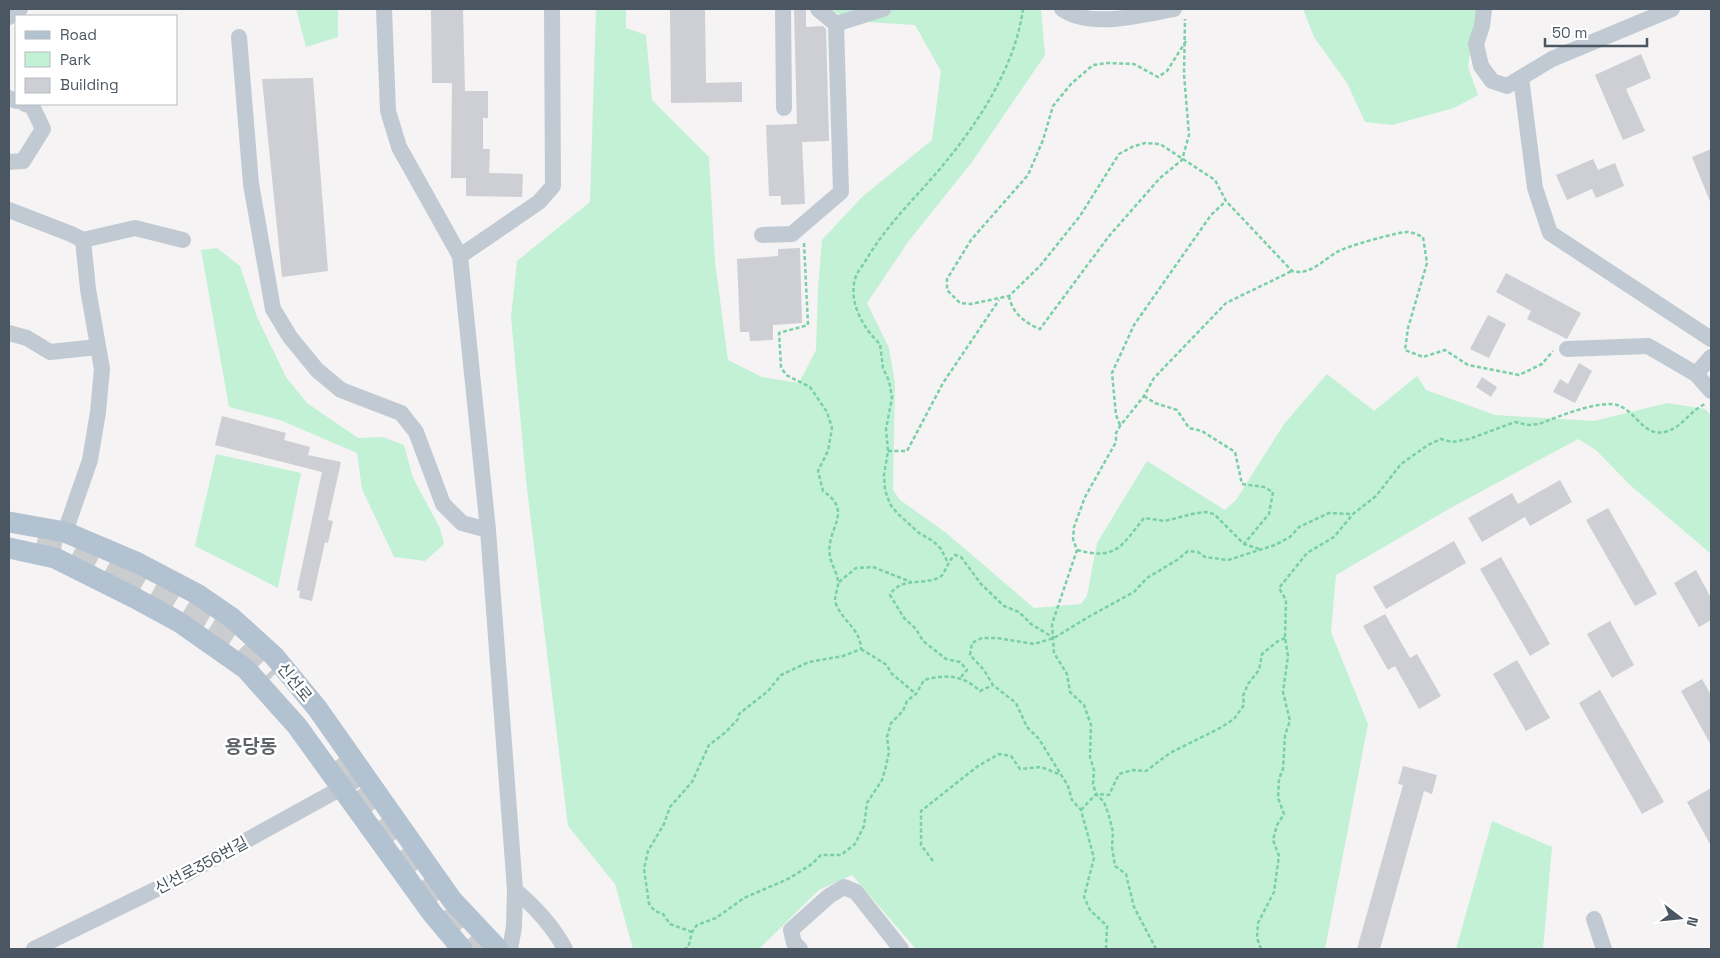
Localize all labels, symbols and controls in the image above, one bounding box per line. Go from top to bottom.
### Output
legend [15,15,178,105]
scale bar [1545,15,1648,47]
text: 50 m [1552,23,1587,42]
text: Road [60,25,97,44]
text: Park [60,50,91,69]
text: Building [60,75,119,94]
street label: 신선로 [273,659,317,706]
district label: 용당동 [225,734,277,759]
street label: 신선로356번길 [151,832,251,899]
north arrow [1655,893,1705,943]
text: N [1683,915,1702,929]

